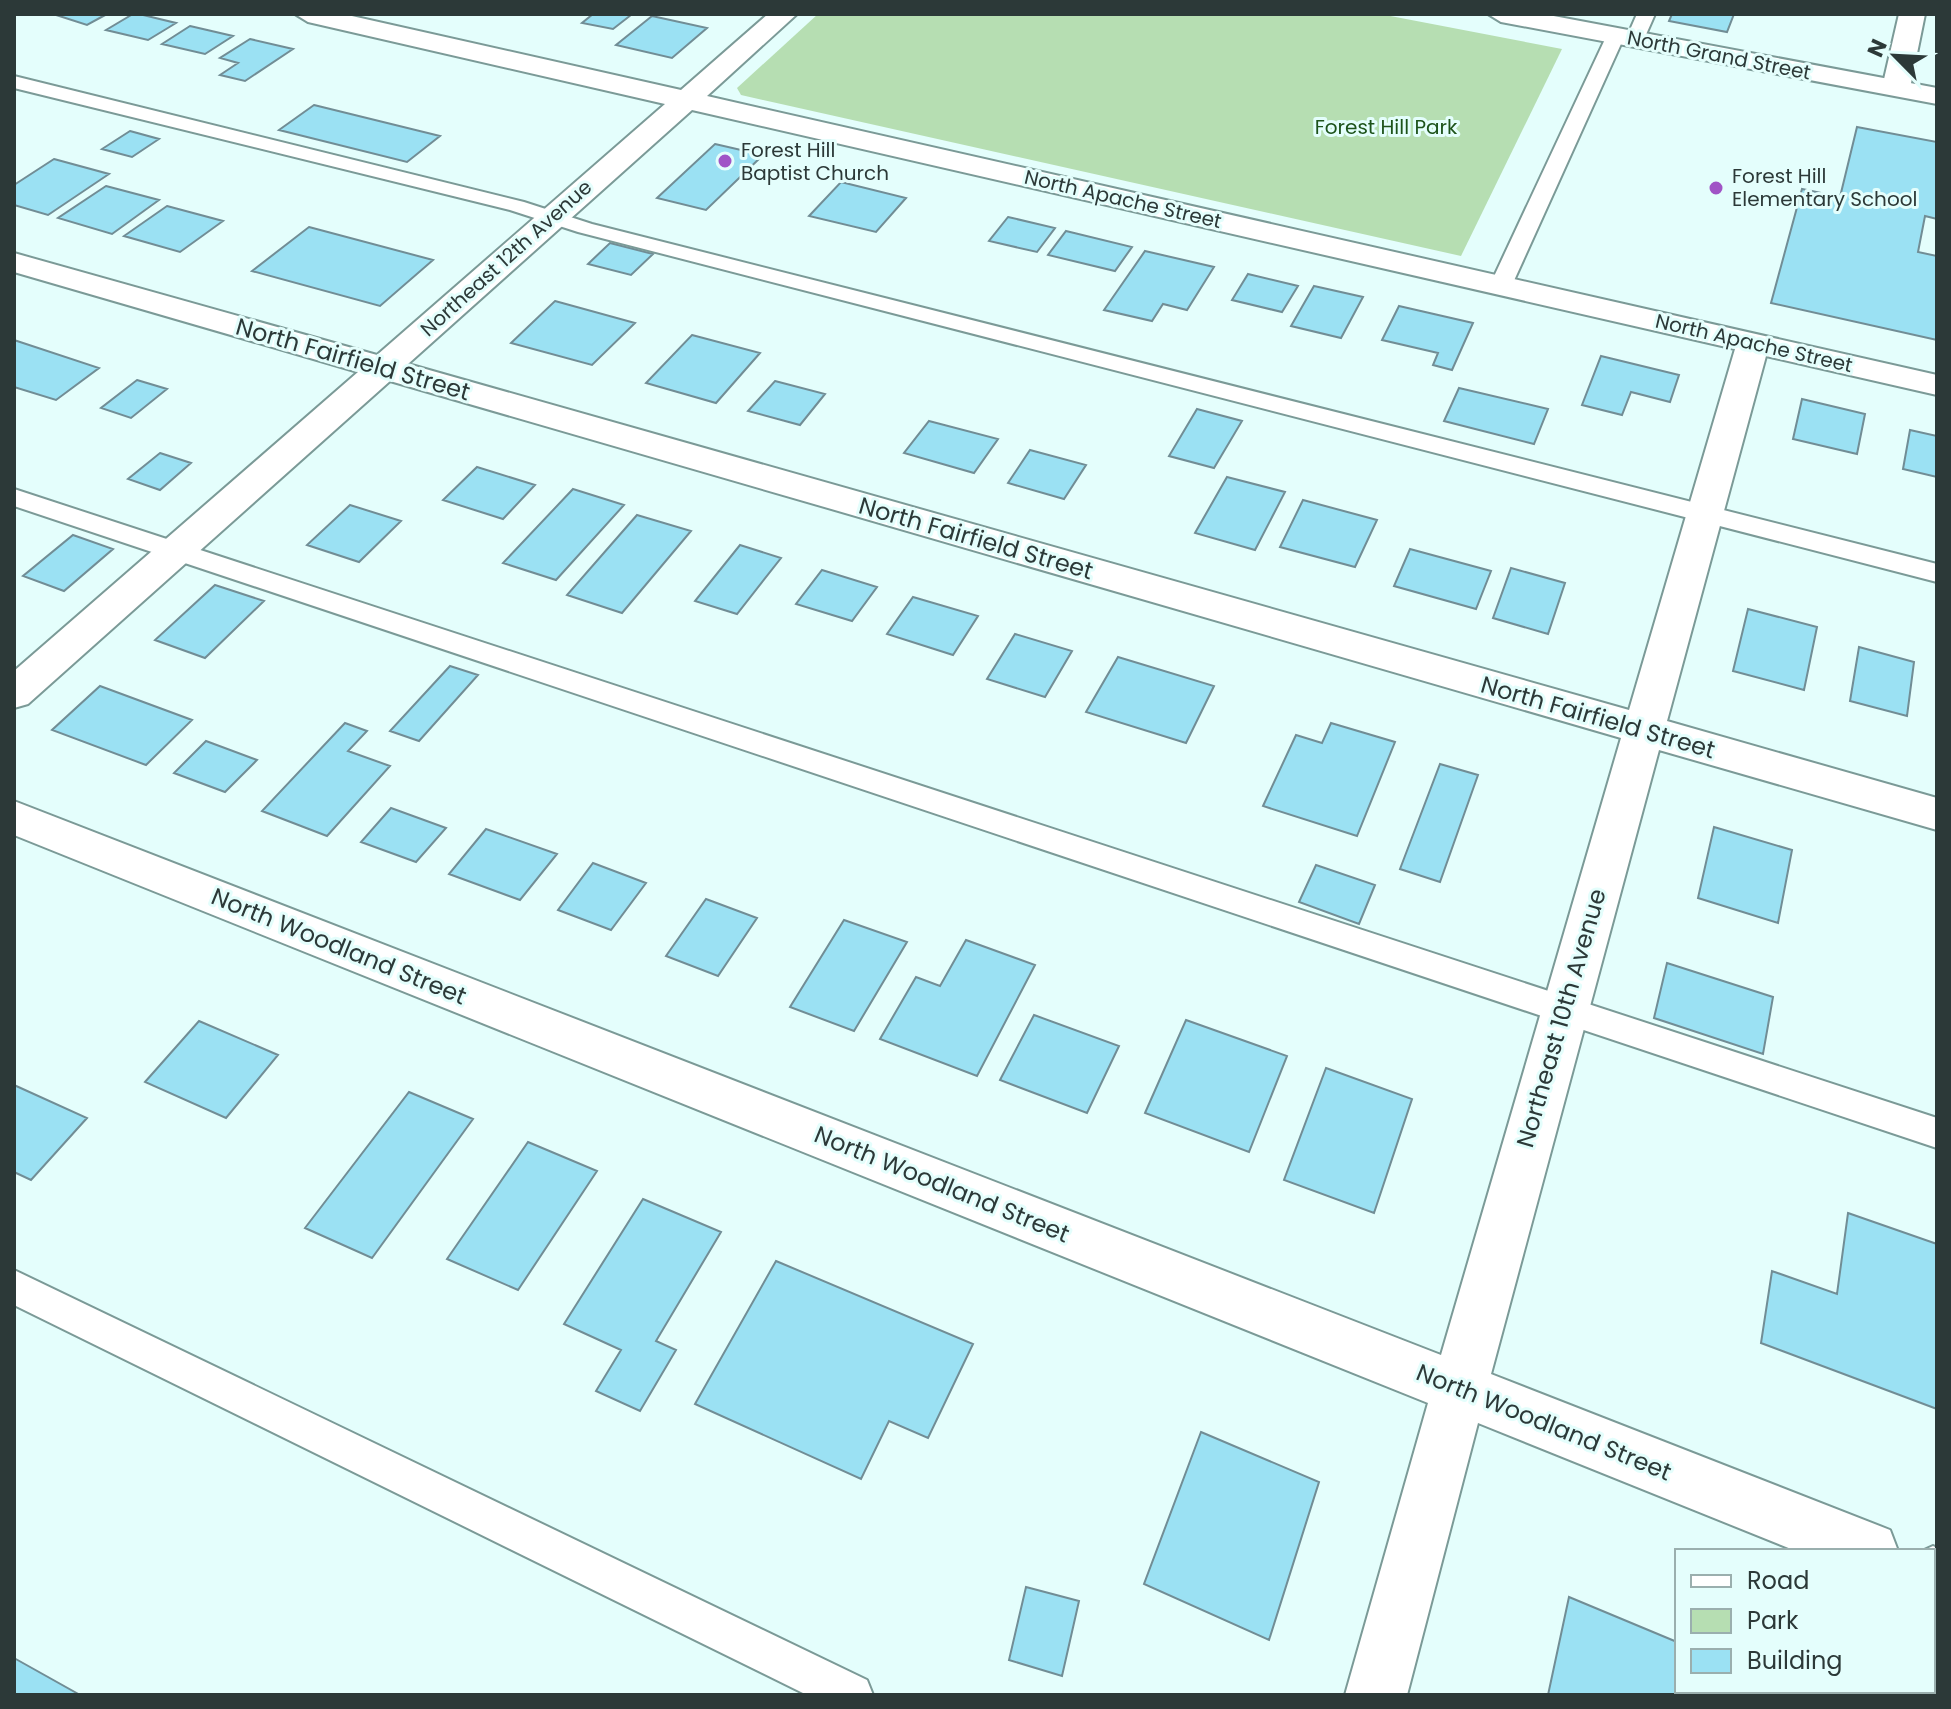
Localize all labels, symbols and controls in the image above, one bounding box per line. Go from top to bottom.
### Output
north arrow [1855,16,1935,96]
street label: North Grand Street [1625,23,1813,87]
text: N [1860,34,1895,62]
park label: Forest Hill Park [1315,113,1458,141]
place label: Forest Hill Baptist Church [741,136,889,187]
marker: Forest Hill Baptist Church [716,152,734,170]
place label: Forest Hill Elementary School [1732,162,1917,213]
street label: North Apache Street [1022,163,1224,235]
street label: Northeast 12th Avenue [414,173,598,343]
marker: Forest Hill Elementary School [1707,179,1725,197]
street label: North Apache Street [1653,307,1855,379]
street label: North Fairfield Street [232,310,474,408]
street label: North Fairfield Street [855,489,1097,587]
street label: North Fairfield Street [1477,668,1719,766]
street label: North Woodland Street [207,880,471,1012]
street label: Northeast 10th Avenue [1508,885,1614,1151]
street label: North Woodland Street [810,1118,1074,1250]
street label: North Woodland Street [1412,1356,1676,1488]
legend [1675,1549,1935,1693]
text: Road [1747,1564,1809,1597]
text: Park [1747,1604,1799,1637]
text: Building [1747,1644,1843,1677]

